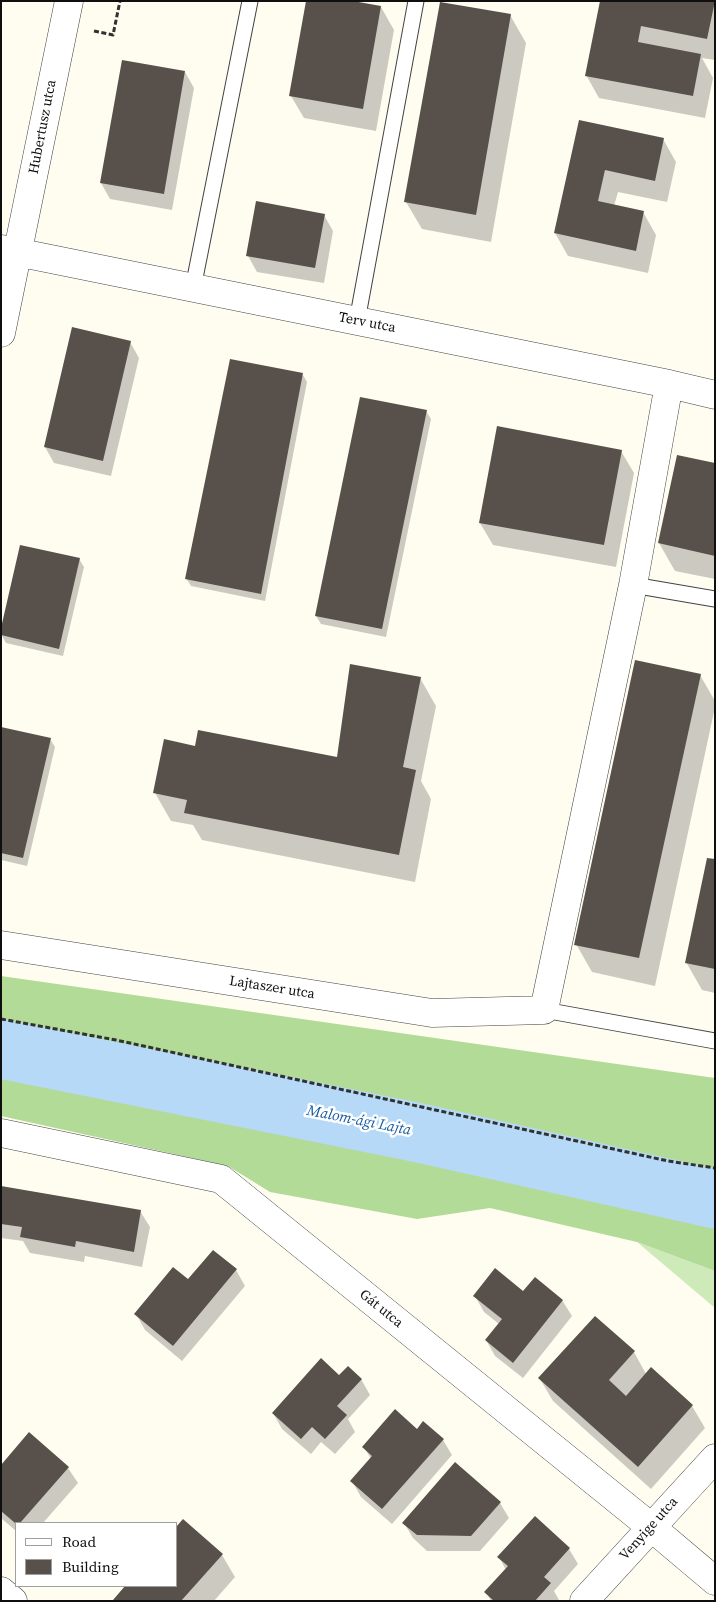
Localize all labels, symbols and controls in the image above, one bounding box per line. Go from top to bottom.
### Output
street label: Hubertusz utca [26,79,60,175]
street label: Terv utca [337,309,397,337]
street label: Lajtaszer utca [228,973,316,1003]
water label: Malom-ági Lajta [305,1102,413,1140]
street label: Gát utca [356,1286,406,1332]
street label: Venyige utca [616,1494,682,1564]
legend [15,1522,178,1587]
text: Road [62,1531,96,1552]
text: Building [62,1556,119,1577]

